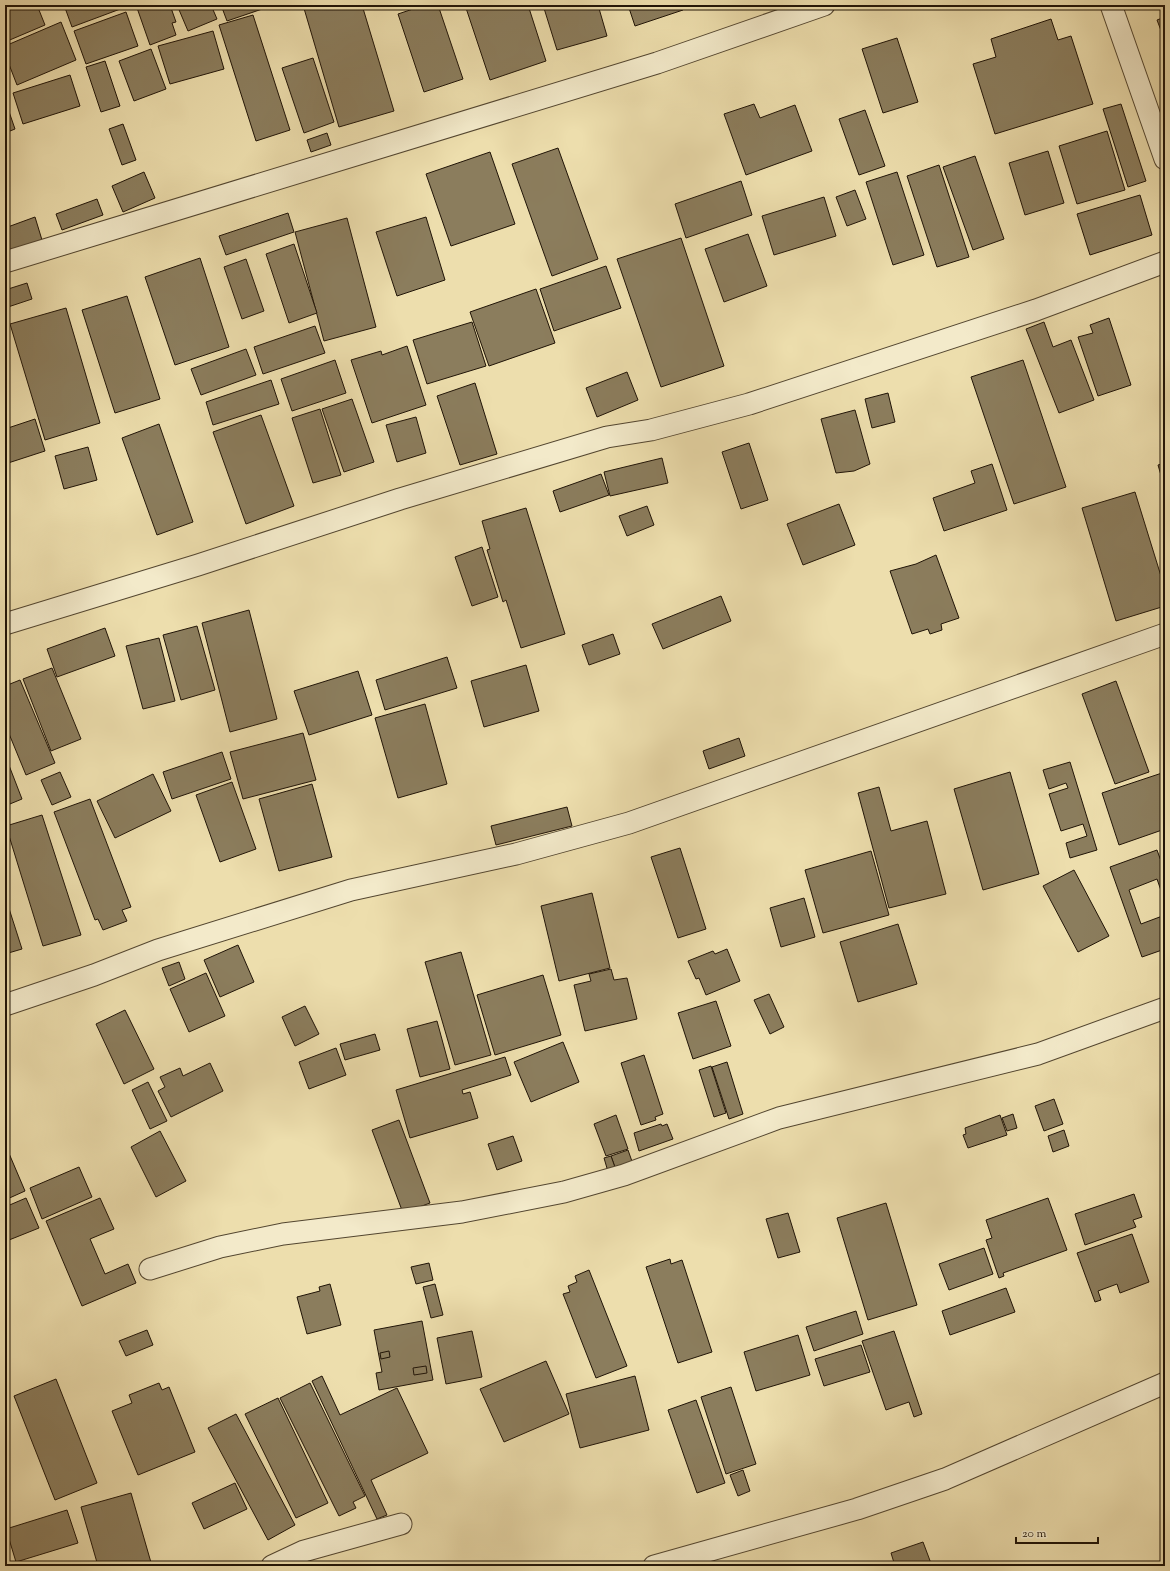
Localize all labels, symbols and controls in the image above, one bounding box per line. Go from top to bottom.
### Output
scale bar [1016,1519,1098,1545]
text: 20 m [1022,1525,1047,1543]

